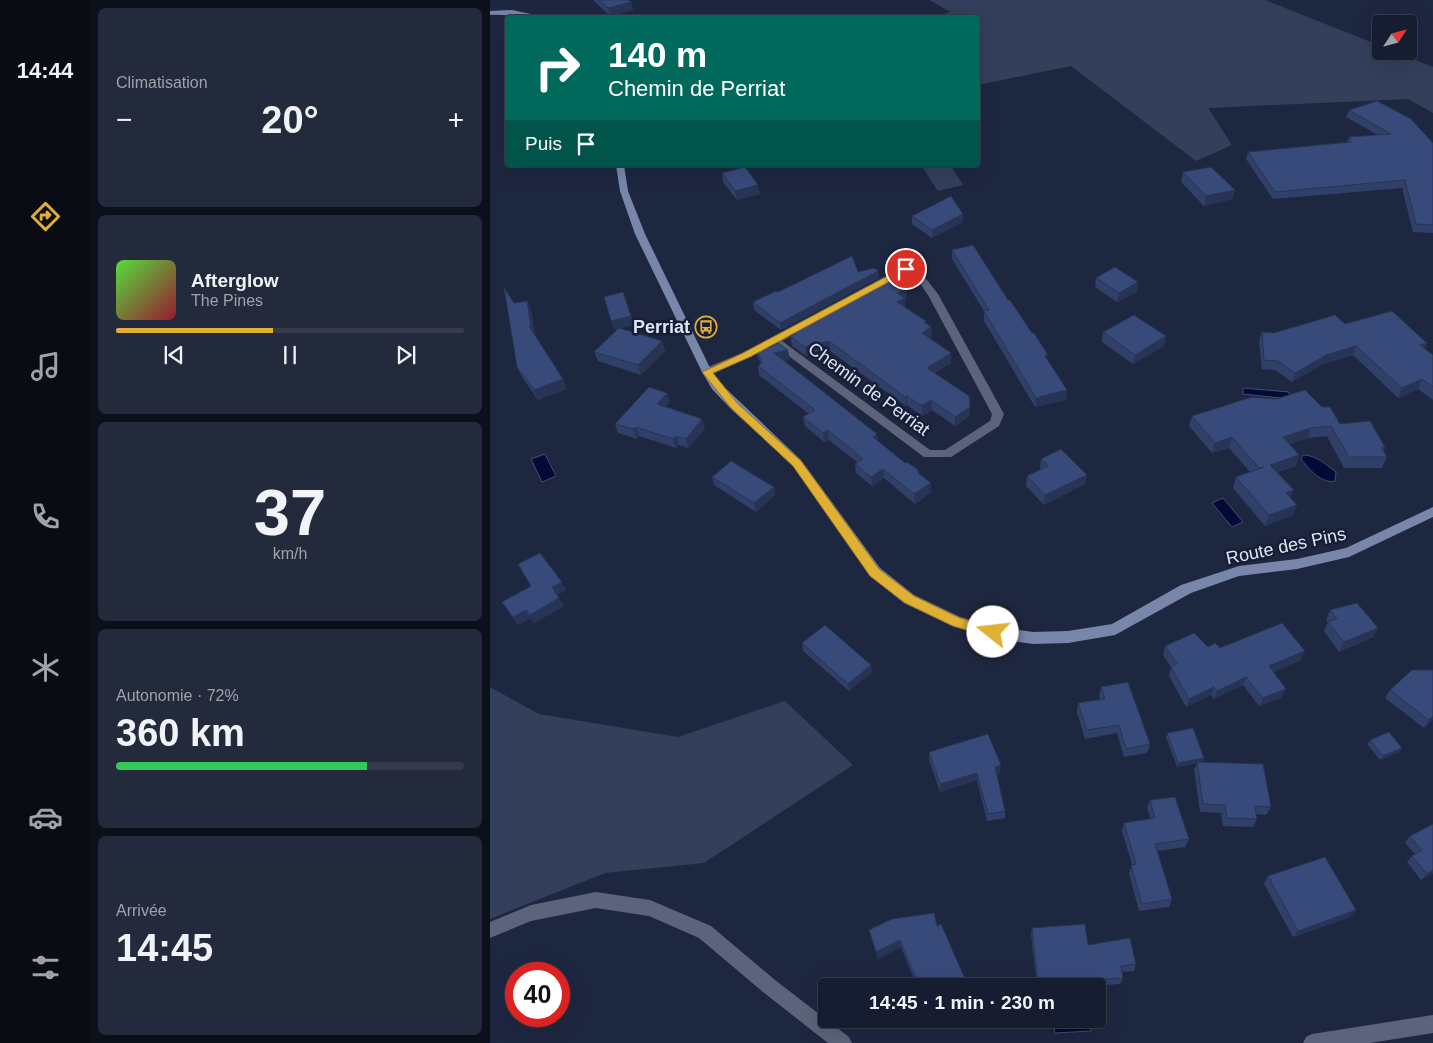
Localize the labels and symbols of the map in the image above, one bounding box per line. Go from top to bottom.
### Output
north arrow [1372,15,1418,60]
pin [885,248,927,290]
bus stop icon: Perriat [694,315,718,339]
place label: Perriat [633,317,690,337]
street label: Chemin de Perriat [804,338,934,440]
street label: Route des Pins [1224,524,1348,568]
position arrow [966,605,1018,657]
speed limit sign: 40 [505,962,570,1027]

